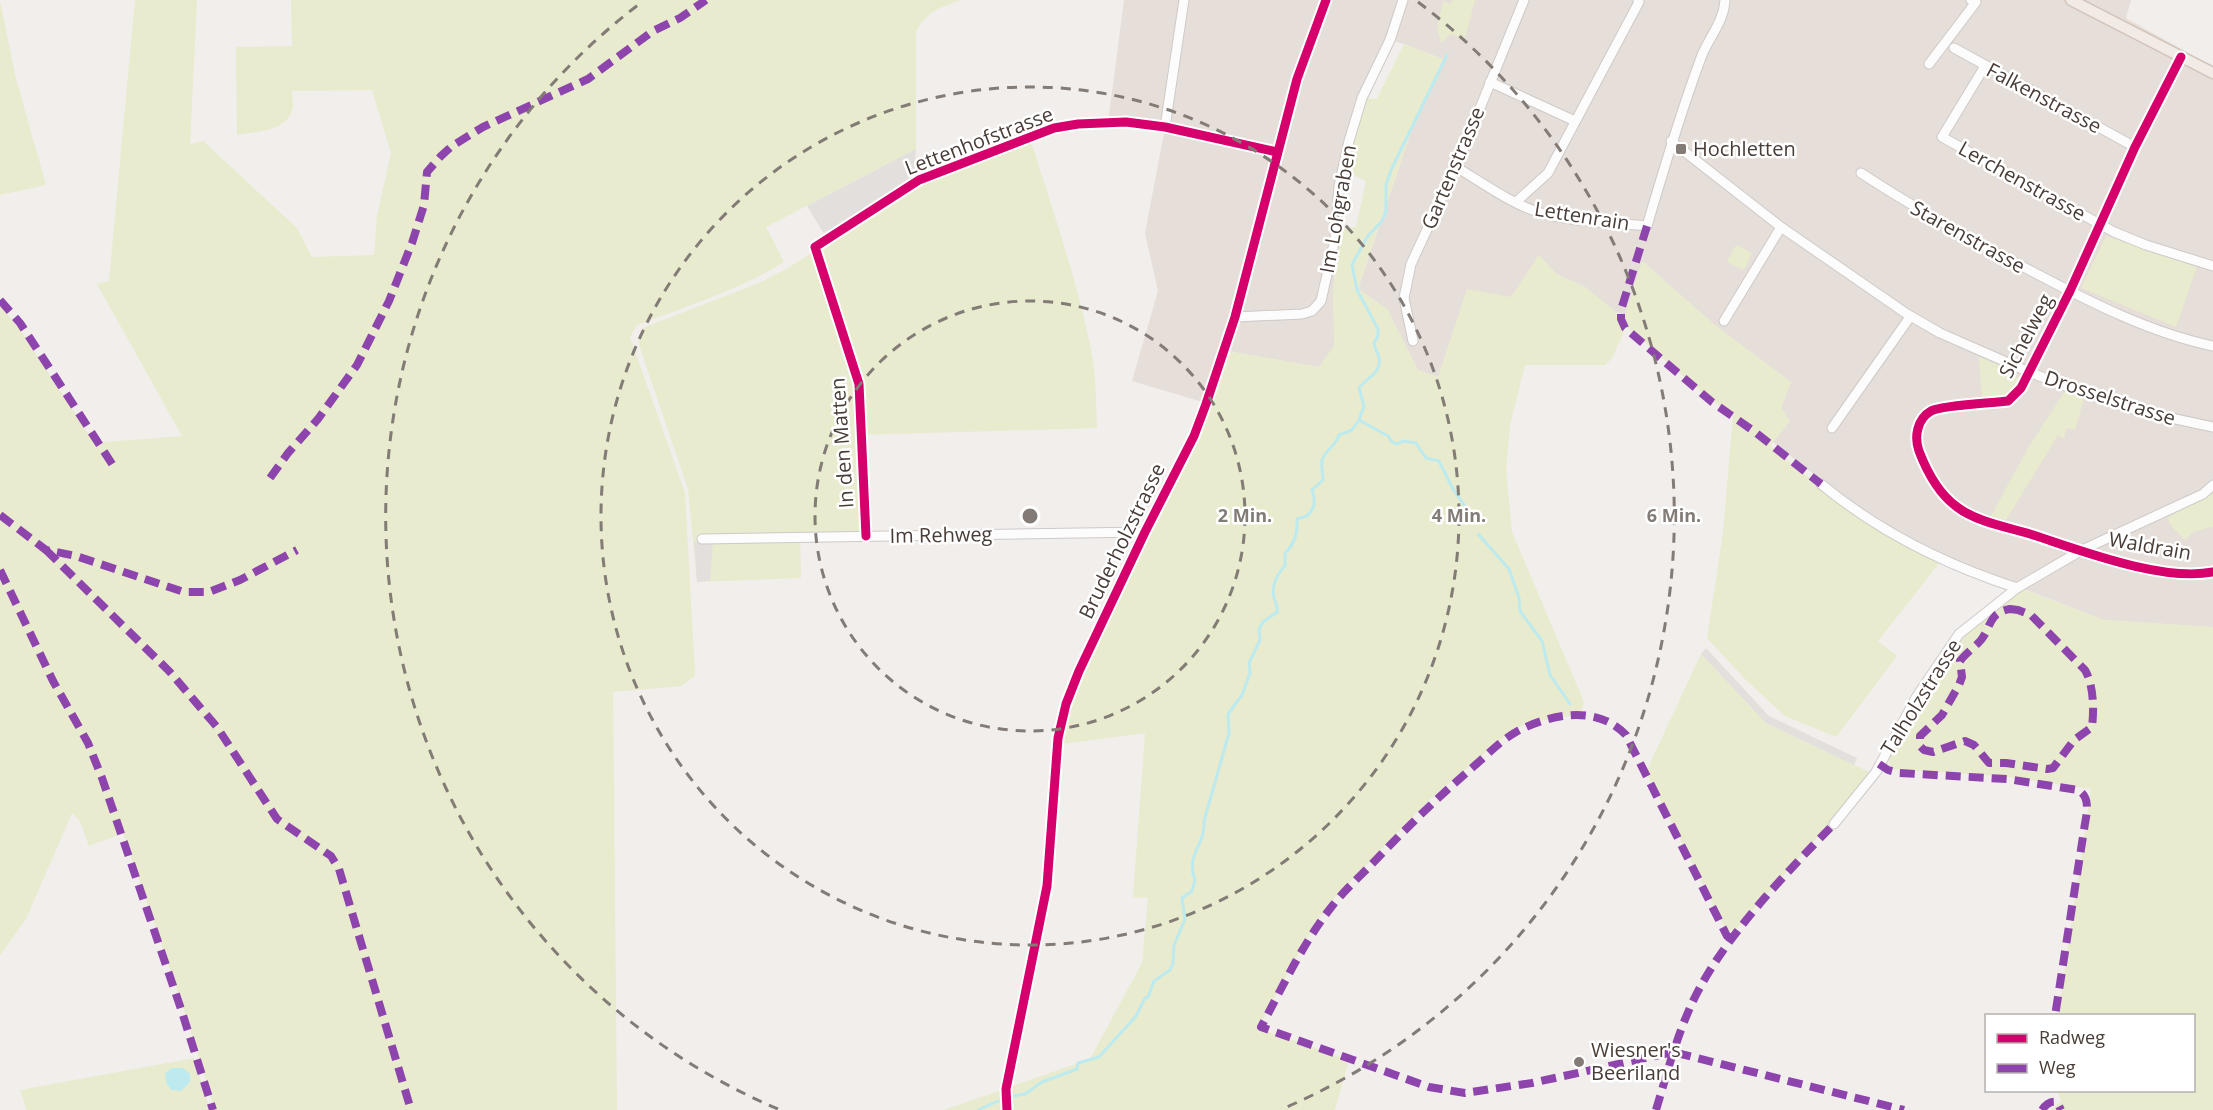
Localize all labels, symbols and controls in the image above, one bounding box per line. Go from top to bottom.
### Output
street label: Falkenstrasse [1982,56,2107,139]
street label: Lettenhofstrasse [901,100,1057,181]
street label: Gartenstrasse [1415,102,1491,233]
street label: Lerchenstrasse [1954,134,2091,227]
place label: Hochletten [1693,135,1796,162]
marker: Hochletten [1674,142,1688,156]
street label: Im Lohgraben [1313,143,1362,275]
street label: Starenstrasse [1906,194,2030,279]
street label: Lettenrain [1533,195,1632,236]
street label: Sichelweg [1992,289,2059,383]
street label: Drosselstrasse [2041,364,2179,431]
street label: In den Matten [823,377,860,509]
street label: Bruderholzstrasse [1072,458,1171,623]
text: 2 Min. [1218,503,1272,527]
text: 4 Min. [1432,503,1486,527]
text: 6 Min. [1647,503,1701,527]
centre of rings [1020,506,1040,526]
street label: Im Rehweg [889,520,993,549]
street label: Waldrain [2107,525,2194,566]
street label: Talholzstrasse [1874,634,1967,760]
legend [1985,1014,2195,1092]
text: Radweg [2039,1025,2105,1049]
place label: Wiesner's Beeriland [1591,1036,1681,1086]
marker: Wiesner's Beeriland [1572,1055,1586,1069]
text: Weg [2039,1055,2076,1079]

